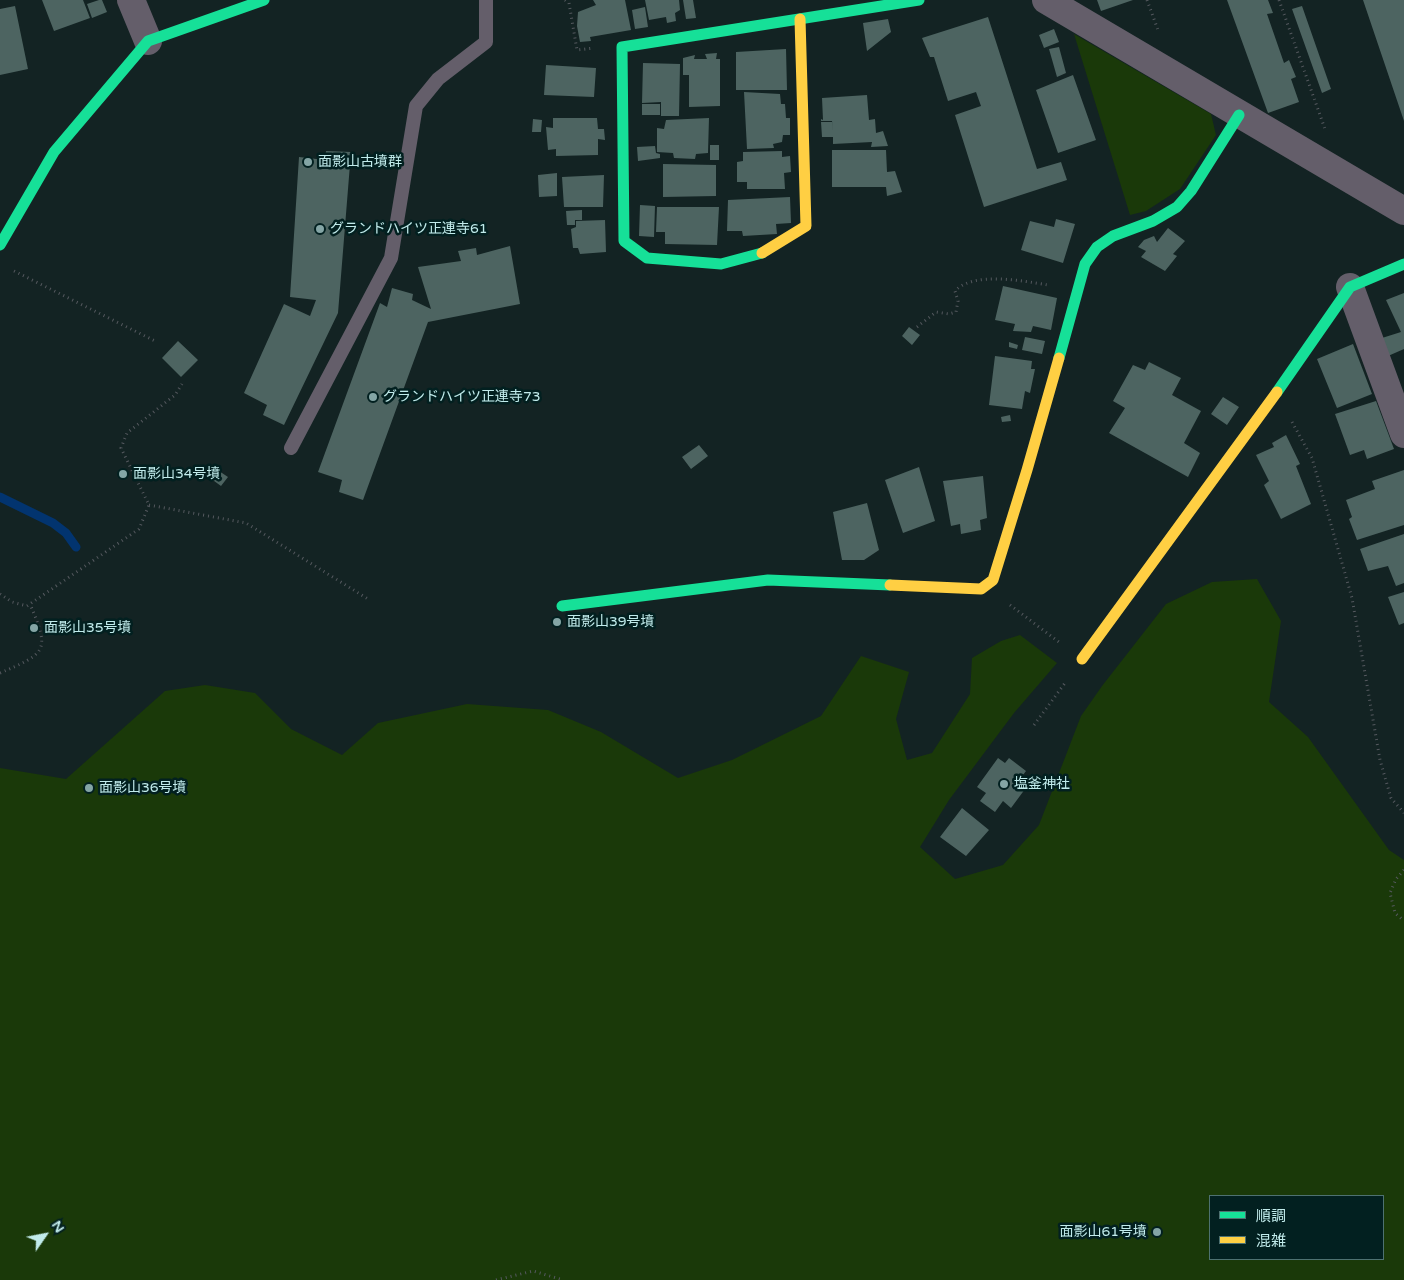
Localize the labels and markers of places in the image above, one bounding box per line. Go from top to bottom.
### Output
place label: 面影山古墳群 [318,154,402,170]
marker: 面影山古墳群 [302,156,314,168]
place label: グランドハイツ正連寺61 [330,221,488,237]
marker: グランドハイツ正連寺61 [314,223,326,235]
place label: グランドハイツ正連寺73 [383,389,541,405]
marker: グランドハイツ正連寺73 [367,391,379,403]
place label: 面影山34号墳 [133,466,221,482]
marker: 面影山34号墳 [117,468,129,480]
place label: 面影山39号墳 [567,614,655,630]
marker: 面影山39号墳 [551,616,563,628]
place label: 面影山35号墳 [44,620,132,636]
marker: 面影山35号墳 [28,622,40,634]
place label: 塩釜神社 [1014,776,1070,792]
marker: 塩釜神社 [998,778,1010,790]
place label: 面影山36号墳 [99,780,187,796]
marker: 面影山36号墳 [83,782,95,794]
place label: 面影山61号墳 [1059,1224,1147,1240]
marker: 面影山61号墳 [1151,1226,1163,1238]

